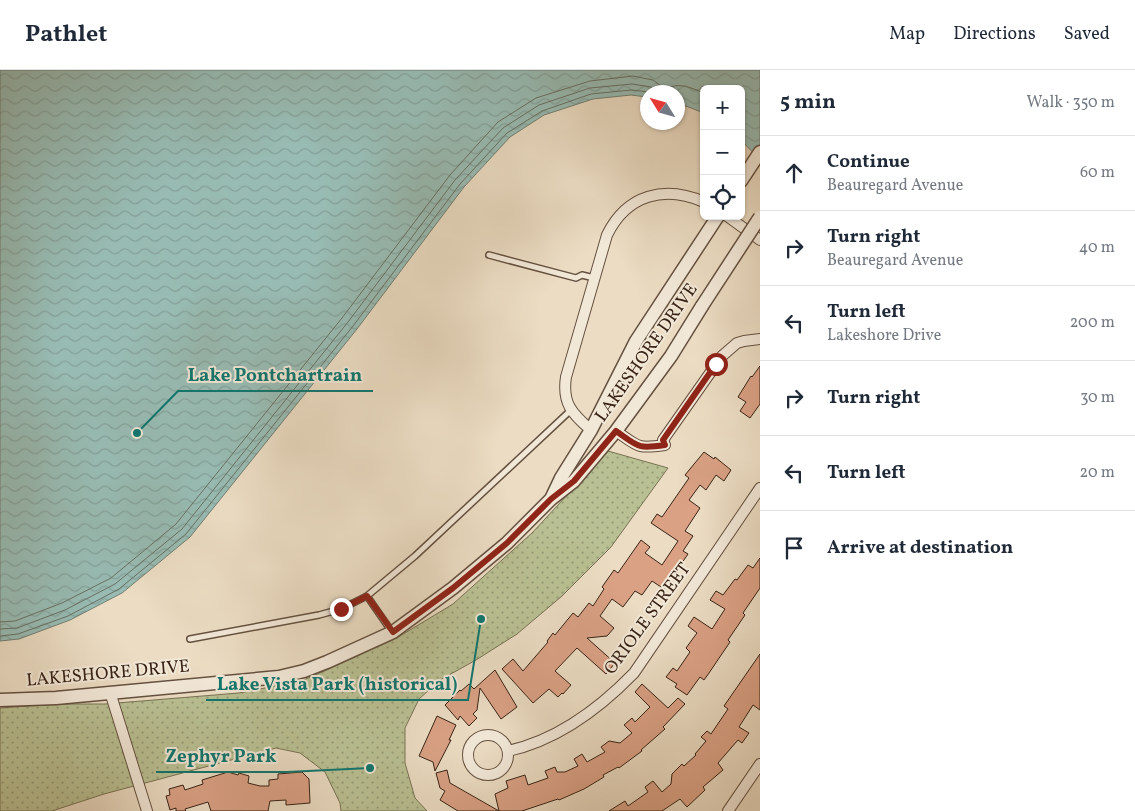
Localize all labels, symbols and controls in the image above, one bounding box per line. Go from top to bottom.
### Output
text: Pathlet [25,18,107,52]
text: Map [889,22,925,47]
text: Directions [953,22,1036,47]
text: Saved [1064,22,1110,47]
north arrow [640,85,685,130]
map controls [700,85,745,220]
button: + [700,85,745,130]
text: 5 min [780,88,836,117]
text: Walk · 350 m [1027,92,1115,114]
button: − [700,130,745,175]
text: Continue [827,149,910,175]
icon: ahead [780,159,808,187]
text: 60 m [1080,162,1115,184]
button: locate [700,175,745,220]
text: Beauregard Avenue [827,175,963,197]
text: Turn right [827,224,920,250]
icon: right [780,234,808,262]
text: 40 m [1079,237,1115,259]
text: Beauregard Avenue [827,250,963,272]
street label: LAKESHORE DRIVE [590,278,704,427]
text: Turn left [827,299,906,325]
icon: left [780,309,808,337]
text: 200 m [1070,312,1115,334]
text: Lakeshore Drive [827,325,941,347]
route start [705,353,728,376]
callout: Lake Pontchartrain [178,357,373,391]
text: Lake Pontchartrain [188,363,362,389]
icon: right [780,384,808,412]
text: Turn right [827,385,920,411]
text: 30 m [1080,387,1115,409]
icon: left [780,459,808,487]
text: Turn left [827,460,906,486]
text: 20 m [1080,462,1115,484]
icon: arrive [780,534,808,562]
text: Arrive at destination [827,535,1013,561]
street label: ORIOLE STREET [599,558,697,680]
route end [330,598,353,621]
street label: LAKESHORE DRIVE [25,654,191,694]
callout: Lake Vista Park (historical) [206,666,468,700]
text: Lake Vista Park (historical) [217,672,457,698]
callout: Zephyr Park [156,738,287,772]
text: Zephyr Park [165,744,277,770]

